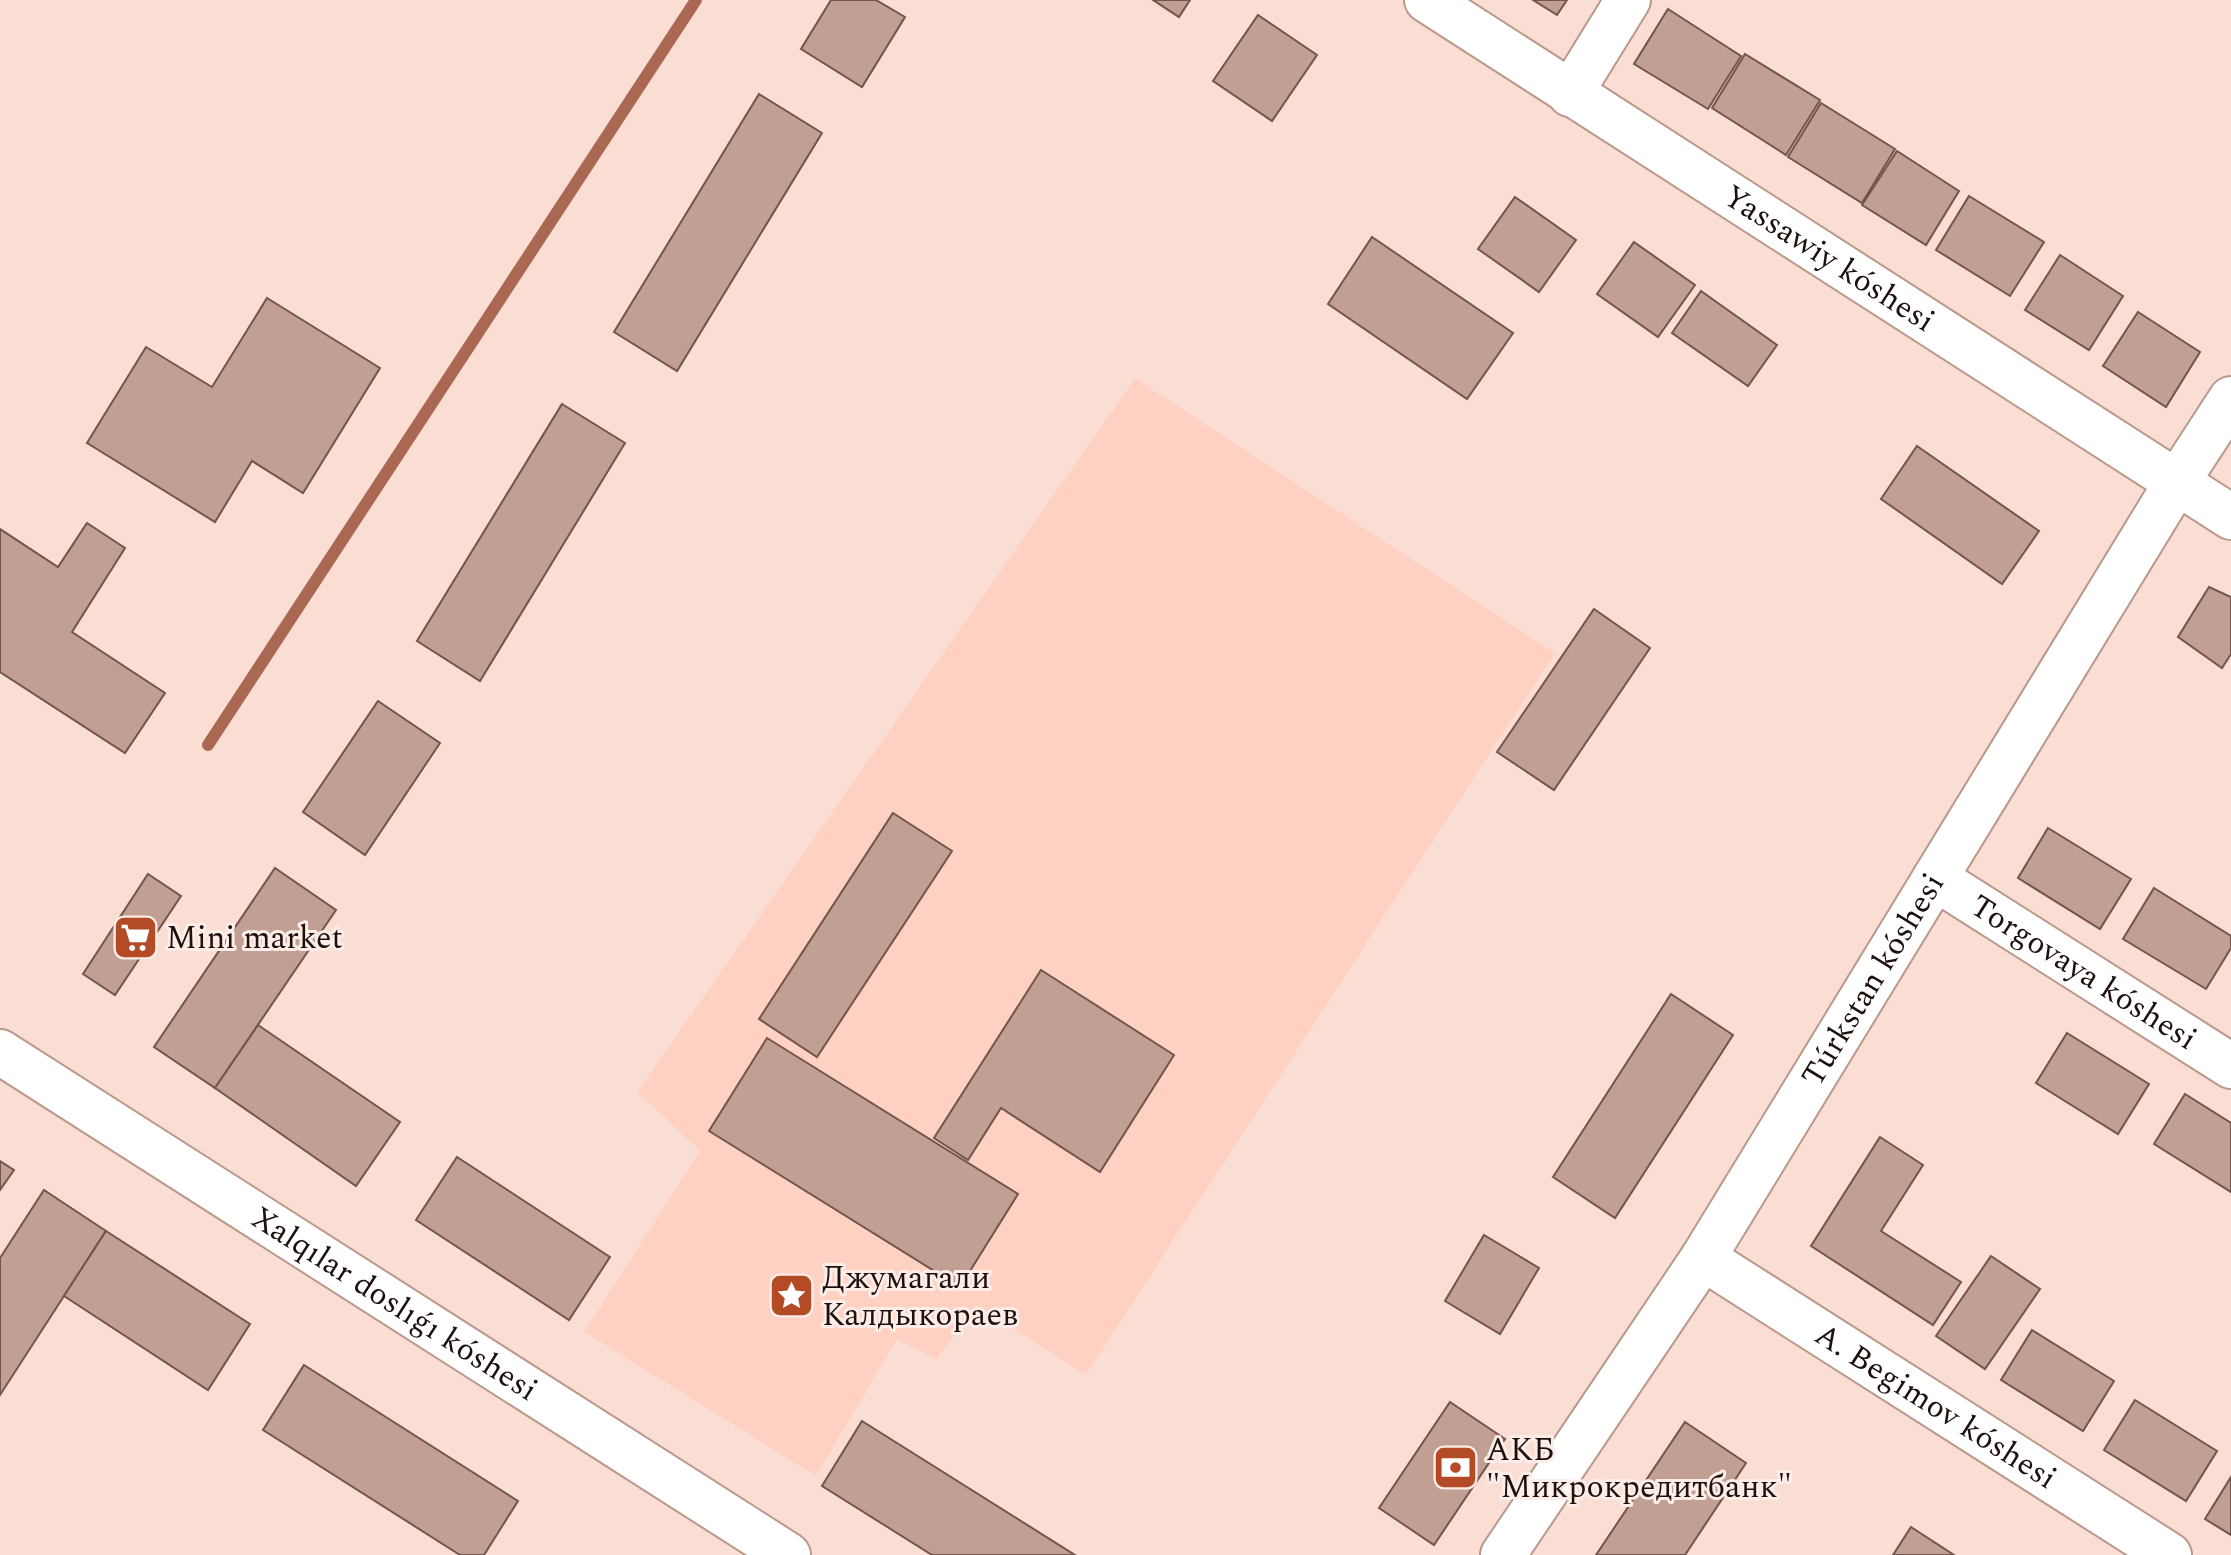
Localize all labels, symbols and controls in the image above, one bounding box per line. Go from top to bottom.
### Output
street label: Yassawiy kóshesi [1713,172,1945,345]
street label: Túrkstan kóshesi [1789,864,1957,1096]
street label: Torgovaya kóshesi [1960,882,2207,1063]
supermarket icon: Mini market [111,914,159,962]
place label: Mini market [166,914,343,963]
street label: Xalqılar doslıǵı kóshesi [241,1194,548,1414]
place label: Джумагали Калдыкораев [822,1254,1018,1340]
place icon: Джумагали Калдыкораев [767,1272,815,1320]
street label: A. Begimov kóshesi [1805,1311,2067,1502]
place label: АКБ "Микрокредитбанк" [1486,1426,1792,1512]
bank icon: АКБ "Микрокредитбанк" [1431,1444,1479,1492]

